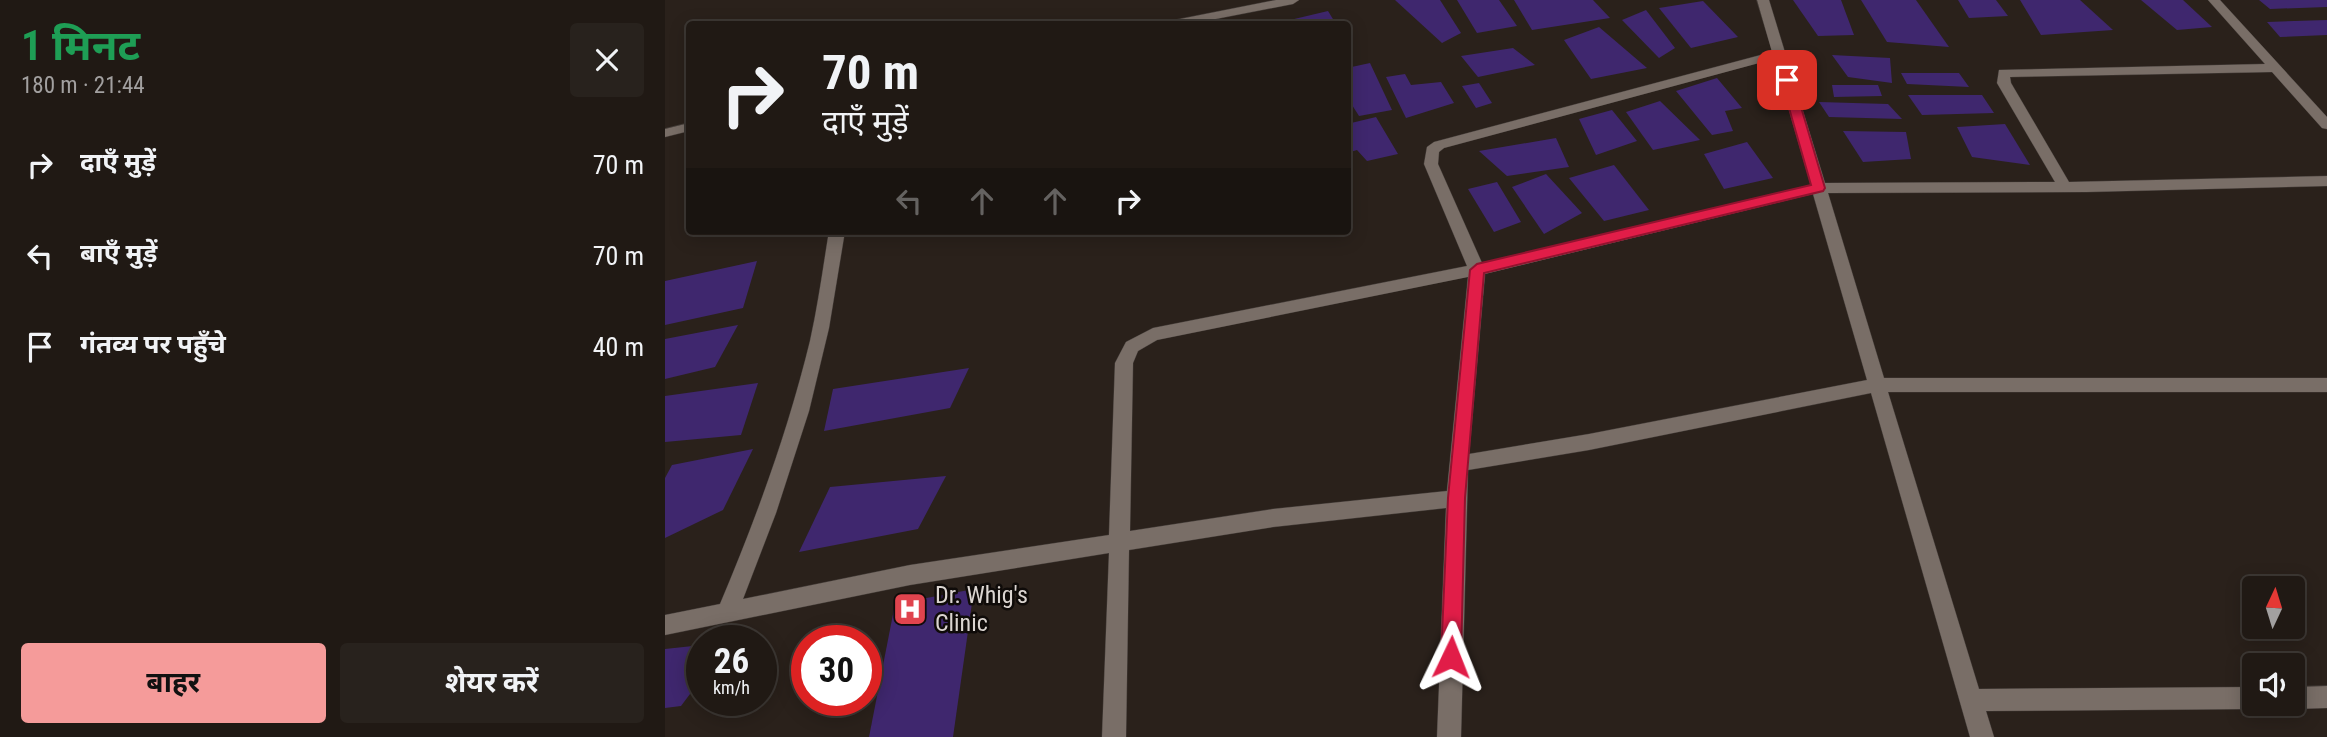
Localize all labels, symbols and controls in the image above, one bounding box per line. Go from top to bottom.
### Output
text: 1 मिनट [21,21,140,70]
button: close [570,23,644,97]
text: 70 m [822,44,919,101]
icon: right [707,49,798,140]
pin [1757,50,1817,110]
icon: arrive [1768,61,1806,99]
text: 180 m · 21:44 [21,72,145,99]
text: दाएँ मुड़ें [822,103,909,141]
icon: right [21,146,59,184]
text: दाएँ मुड़ें [80,147,156,177]
text: 70 m [593,150,644,180]
icon: left [890,182,928,220]
icon: ahead [963,182,1001,220]
icon: ahead [1036,182,1074,220]
icon: right [1109,182,1147,220]
icon: left [21,237,59,275]
text: बाएँ मुड़ें [80,238,157,268]
text: 70 m [593,241,644,271]
icon: arrive [21,328,59,366]
text: गंतव्य पर पहुँचे [80,329,226,359]
text: 40 m [593,332,644,362]
north arrow [2242,576,2305,639]
map controls [2242,576,2305,716]
place label: Dr. Whig's Clinic [935,581,1028,637]
hospital icon: Dr. Whig's Clinic [891,590,929,628]
position arrow [1414,620,1488,694]
speed limit sign: 30 [791,625,882,716]
text: 26 [714,641,749,682]
button: बाहर [21,643,326,723]
button: शेयर करें [340,643,644,723]
button: sound [2242,653,2305,716]
text: km/h [713,677,750,698]

